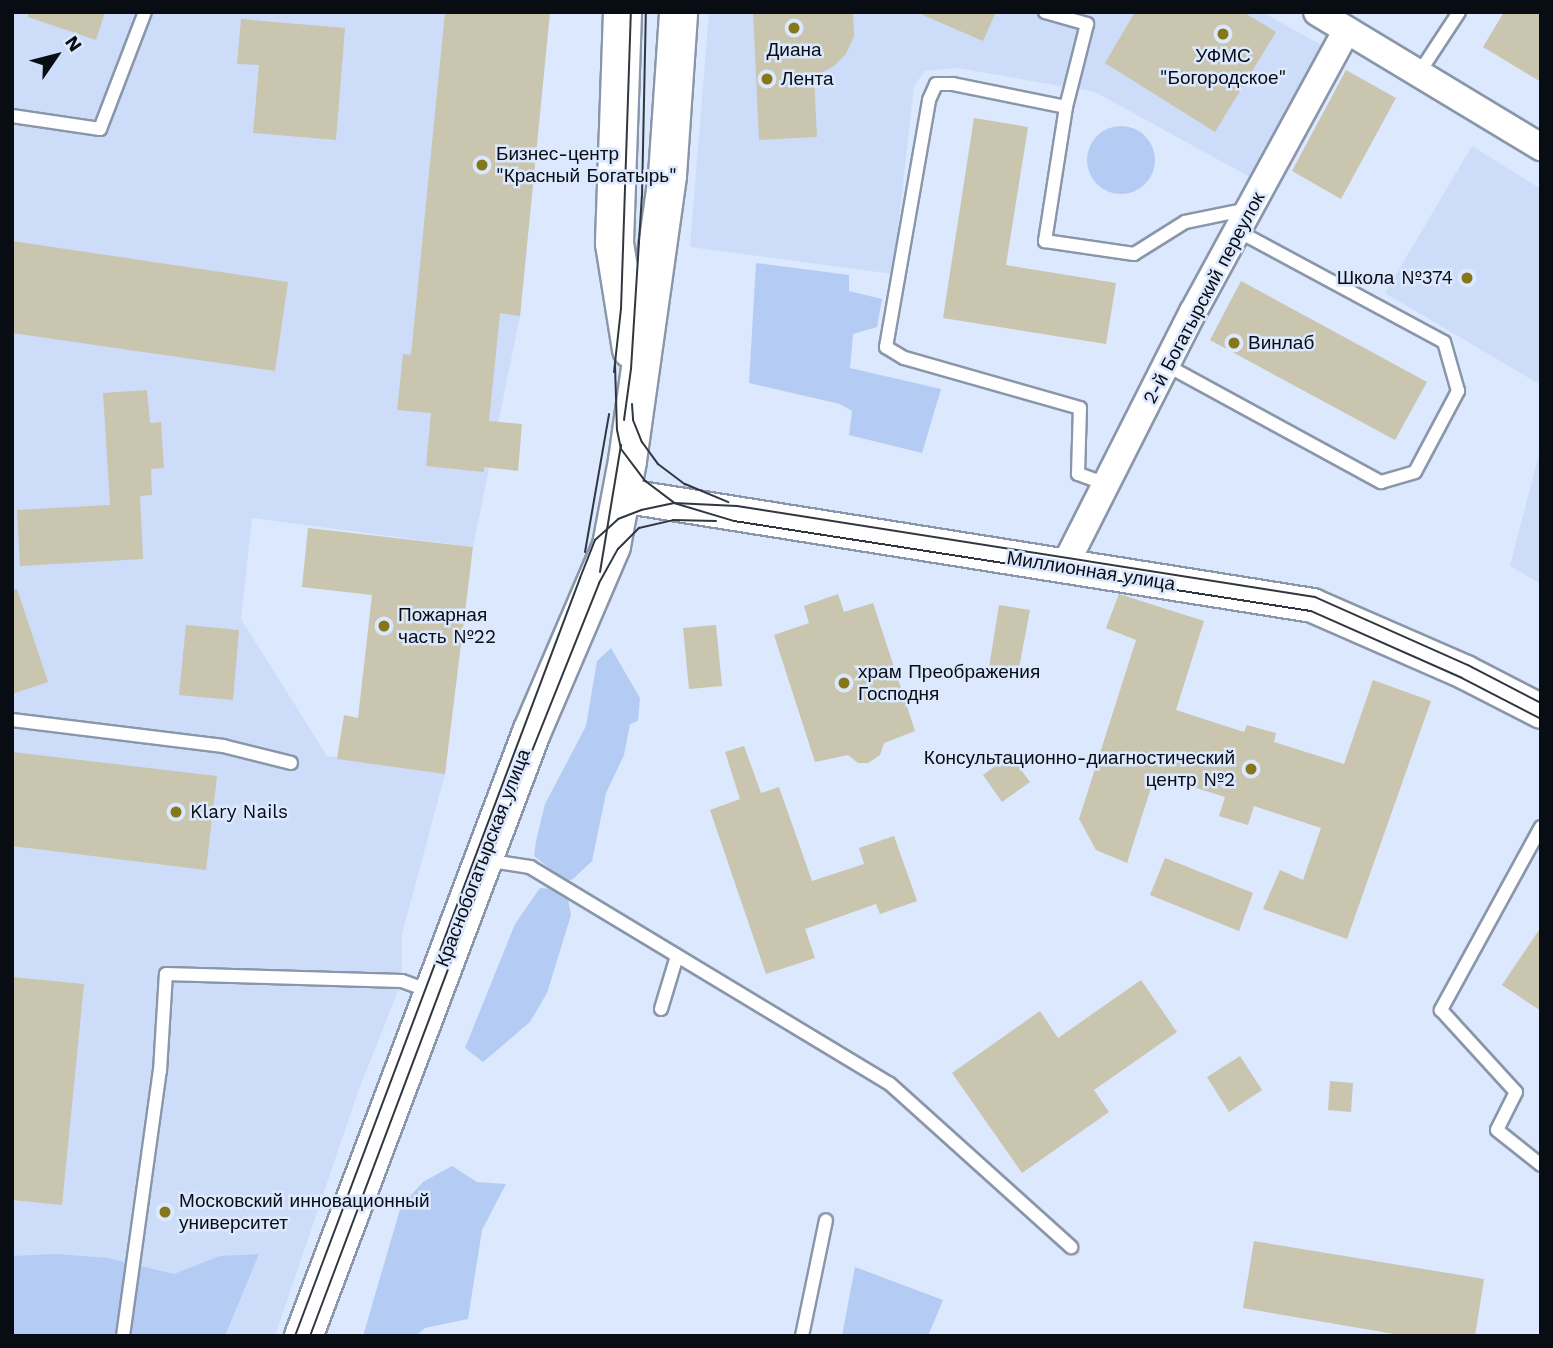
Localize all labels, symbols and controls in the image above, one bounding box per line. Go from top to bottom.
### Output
marker: Диана [786,20,802,36]
north arrow [21,21,91,91]
marker: УФМС "Богородское" [1215,26,1231,42]
text: N [60,31,87,56]
place label: Диана [766,39,822,61]
place label: УФМС "Богородское" [1160,45,1286,89]
place label: Лента [781,68,834,90]
marker: Лента [759,71,775,87]
place label: Бизнес-центр "Красный Богатырь" [496,143,677,187]
marker: Бизнес-центр "Красный Богатырь" [474,157,490,173]
street label: 2-й Богатырский переулок [1138,188,1270,408]
place label: Школа №374 [1337,267,1453,289]
marker: Школа №374 [1459,270,1475,286]
place label: Винлаб [1248,332,1314,354]
marker: Винлаб [1226,335,1242,351]
street label: Миллионная улица [1005,546,1177,596]
place label: Пожарная часть №22 [398,604,496,648]
marker: Пожарная часть №22 [376,618,392,634]
place label: храм Преображения Господня [858,661,1040,705]
marker: храм Преображения Господня [836,675,852,691]
street label: Краснобогатырская улица [431,746,535,970]
place label: Консультационно-диагностический центр №2 [924,747,1235,791]
marker: Консультационно-диагностический центр №2 [1241,759,1261,779]
place label: Klary Nails [190,801,289,823]
marker: Klary Nails [168,804,184,820]
place label: Московский инновационный университет [179,1190,430,1234]
marker: Московский инновационный университет [157,1204,173,1220]

